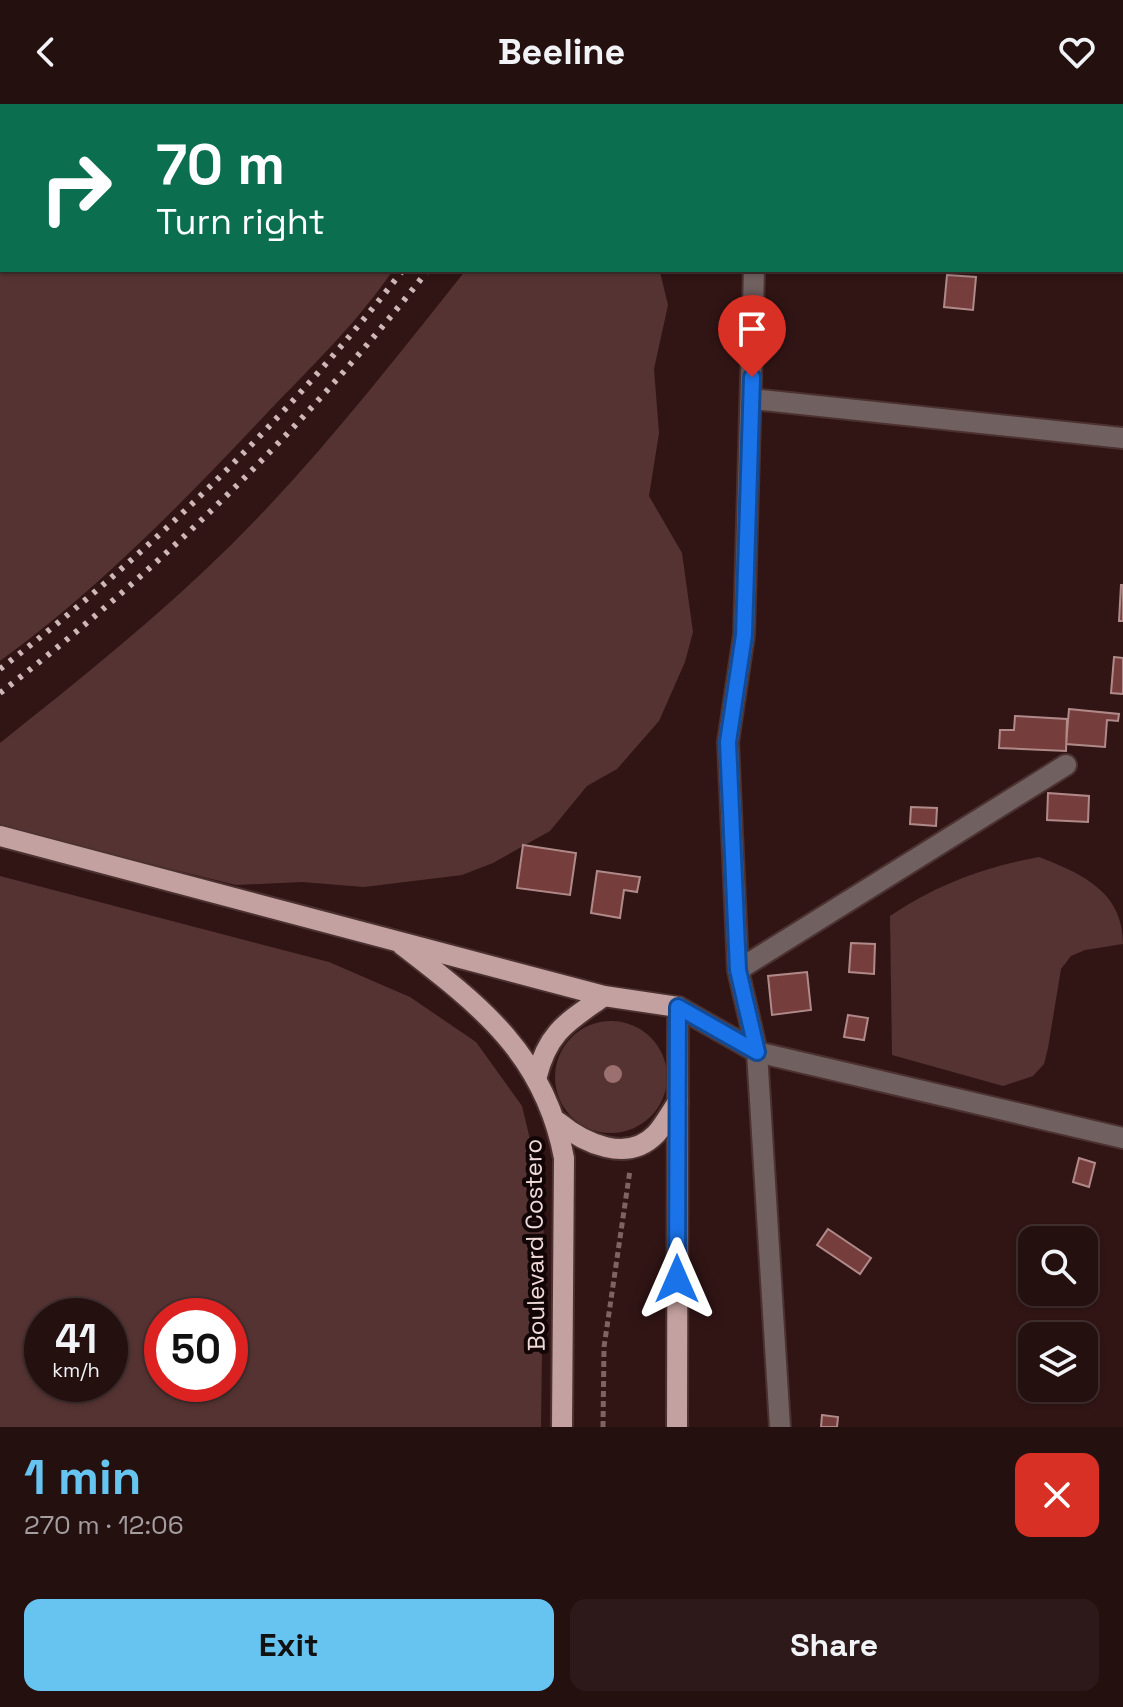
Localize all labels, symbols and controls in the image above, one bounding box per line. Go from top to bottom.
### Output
text: Beeline [498,29,625,75]
icon: back [24,30,68,74]
icon: heart [1055,30,1099,74]
text: 70 m [156,129,285,200]
icon: right [24,136,128,240]
text: Turn right [156,199,325,245]
pin [718,295,786,377]
icon: arrive [730,307,774,351]
street label: Boulevard Costero [517,1139,552,1351]
map controls [1018,1226,1098,1402]
button: search [1018,1226,1098,1306]
position arrow [635,1237,719,1321]
speed limit sign: 50 [144,1298,248,1402]
text: 41 [55,1314,97,1365]
button: layers [1018,1322,1098,1402]
text: km/h [52,1357,100,1383]
text: 1 min [24,1447,141,1508]
button: close [1015,1453,1099,1537]
text: 270 m · 12:06 [24,1508,184,1542]
button: Exit [24,1599,554,1691]
button: Share [570,1599,1099,1691]

